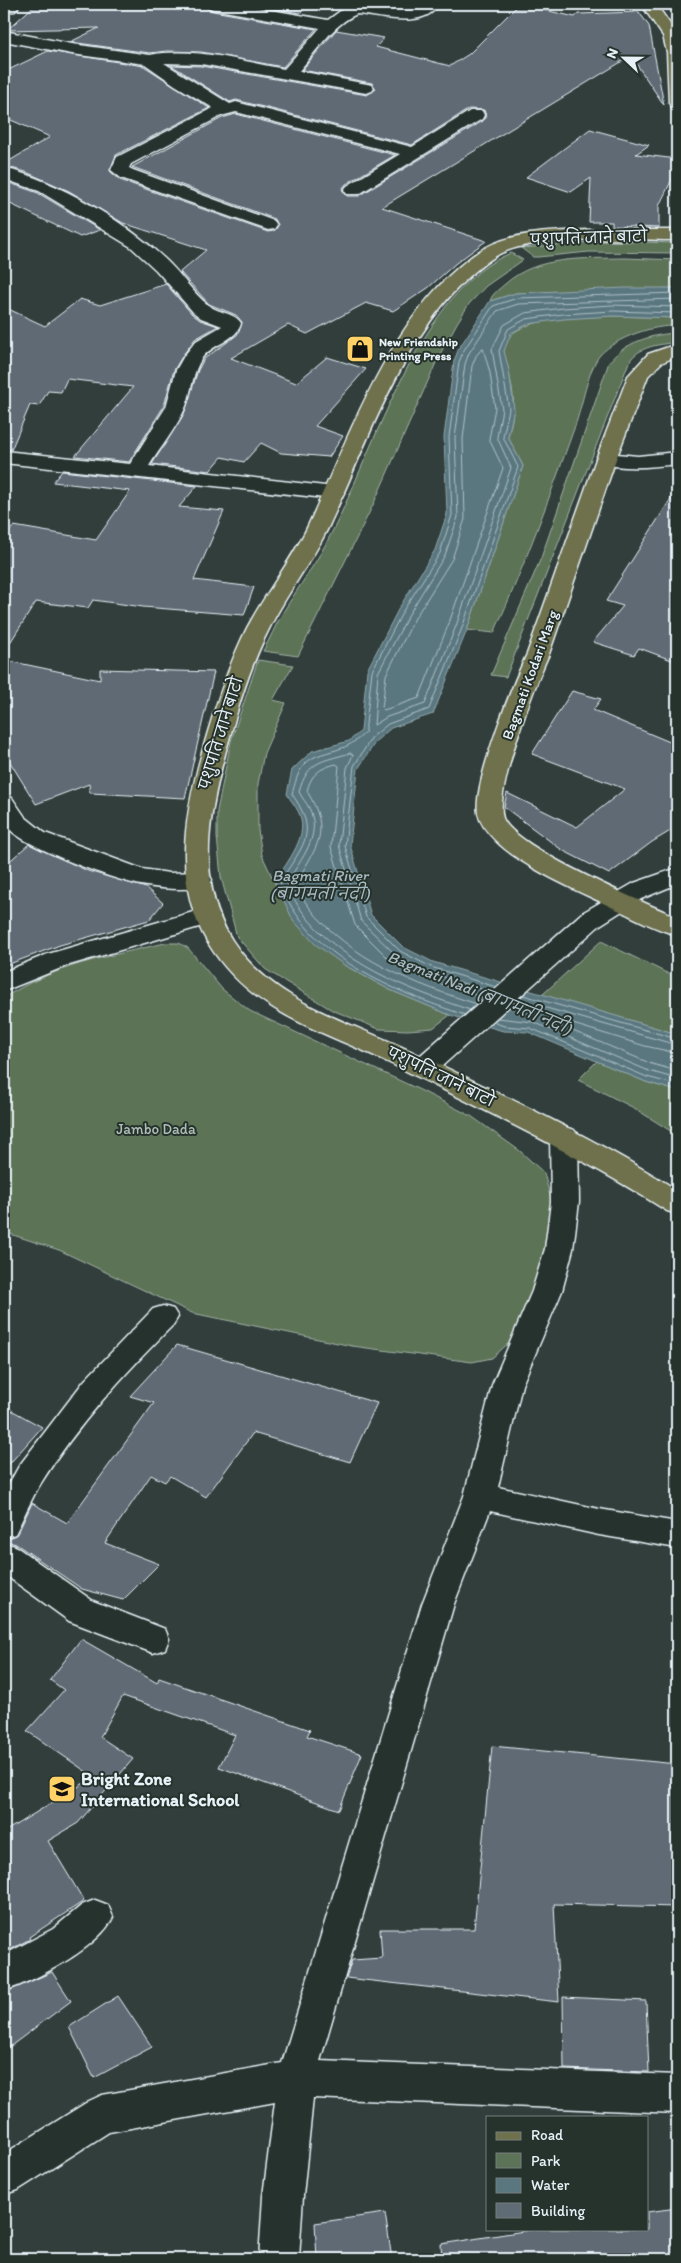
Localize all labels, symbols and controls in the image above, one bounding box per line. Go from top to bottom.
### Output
north arrow [598,32,648,82]
text: N [603,46,622,61]
street label: पशुपति जाने बाटो [529,222,648,251]
shop icon: New Friendship Printing Press [345,334,375,364]
place label: New Friendship Printing Press [379,335,459,364]
street label: Bagmati Kodari Marg [498,608,562,742]
street label: पशुपति जाने बाटो [190,672,249,793]
water label: Bagmati River (बागमती नदी) [270,866,371,903]
water label: Bagmati Nadi (बागमती नदी) [385,944,576,1038]
street label: पशुपति जाने बाटो [383,1038,500,1113]
park label: Jambo Dada [116,1120,196,1138]
place label: Bright Zone International School [81,1768,240,1811]
school or university icon: Bright Zone International School [47,1774,77,1804]
legend [486,2116,648,2230]
text: Road [531,2126,564,2144]
text: Park [531,2152,561,2170]
text: Water [531,2176,570,2194]
text: Building [531,2202,585,2220]

